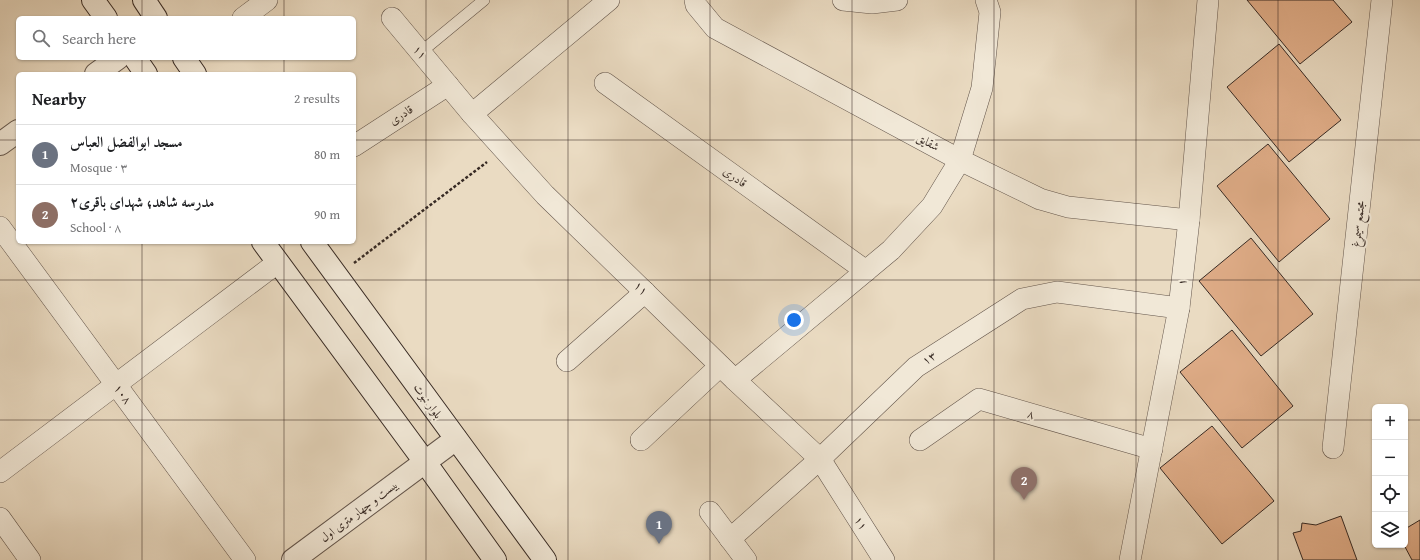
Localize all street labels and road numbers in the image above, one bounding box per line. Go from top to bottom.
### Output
street label: ۱۱ [409,41,431,63]
street label: قادری [385,100,416,129]
street label: شقایق [914,128,943,155]
street label: قادری [720,162,751,191]
street label: مجتمع سیمرغ [1347,199,1371,248]
street label: ۱۱ [630,277,652,299]
street label: ۱ [1173,278,1190,286]
street label: ۱۳ [918,347,939,369]
street label: ۱۰۸ [110,380,136,407]
street label: بلوار نبوت [410,380,447,422]
street label: ۸ [1025,404,1037,423]
street label: بیست و چهار متری اول [316,476,401,546]
street label: ۱۱ [850,512,872,533]

